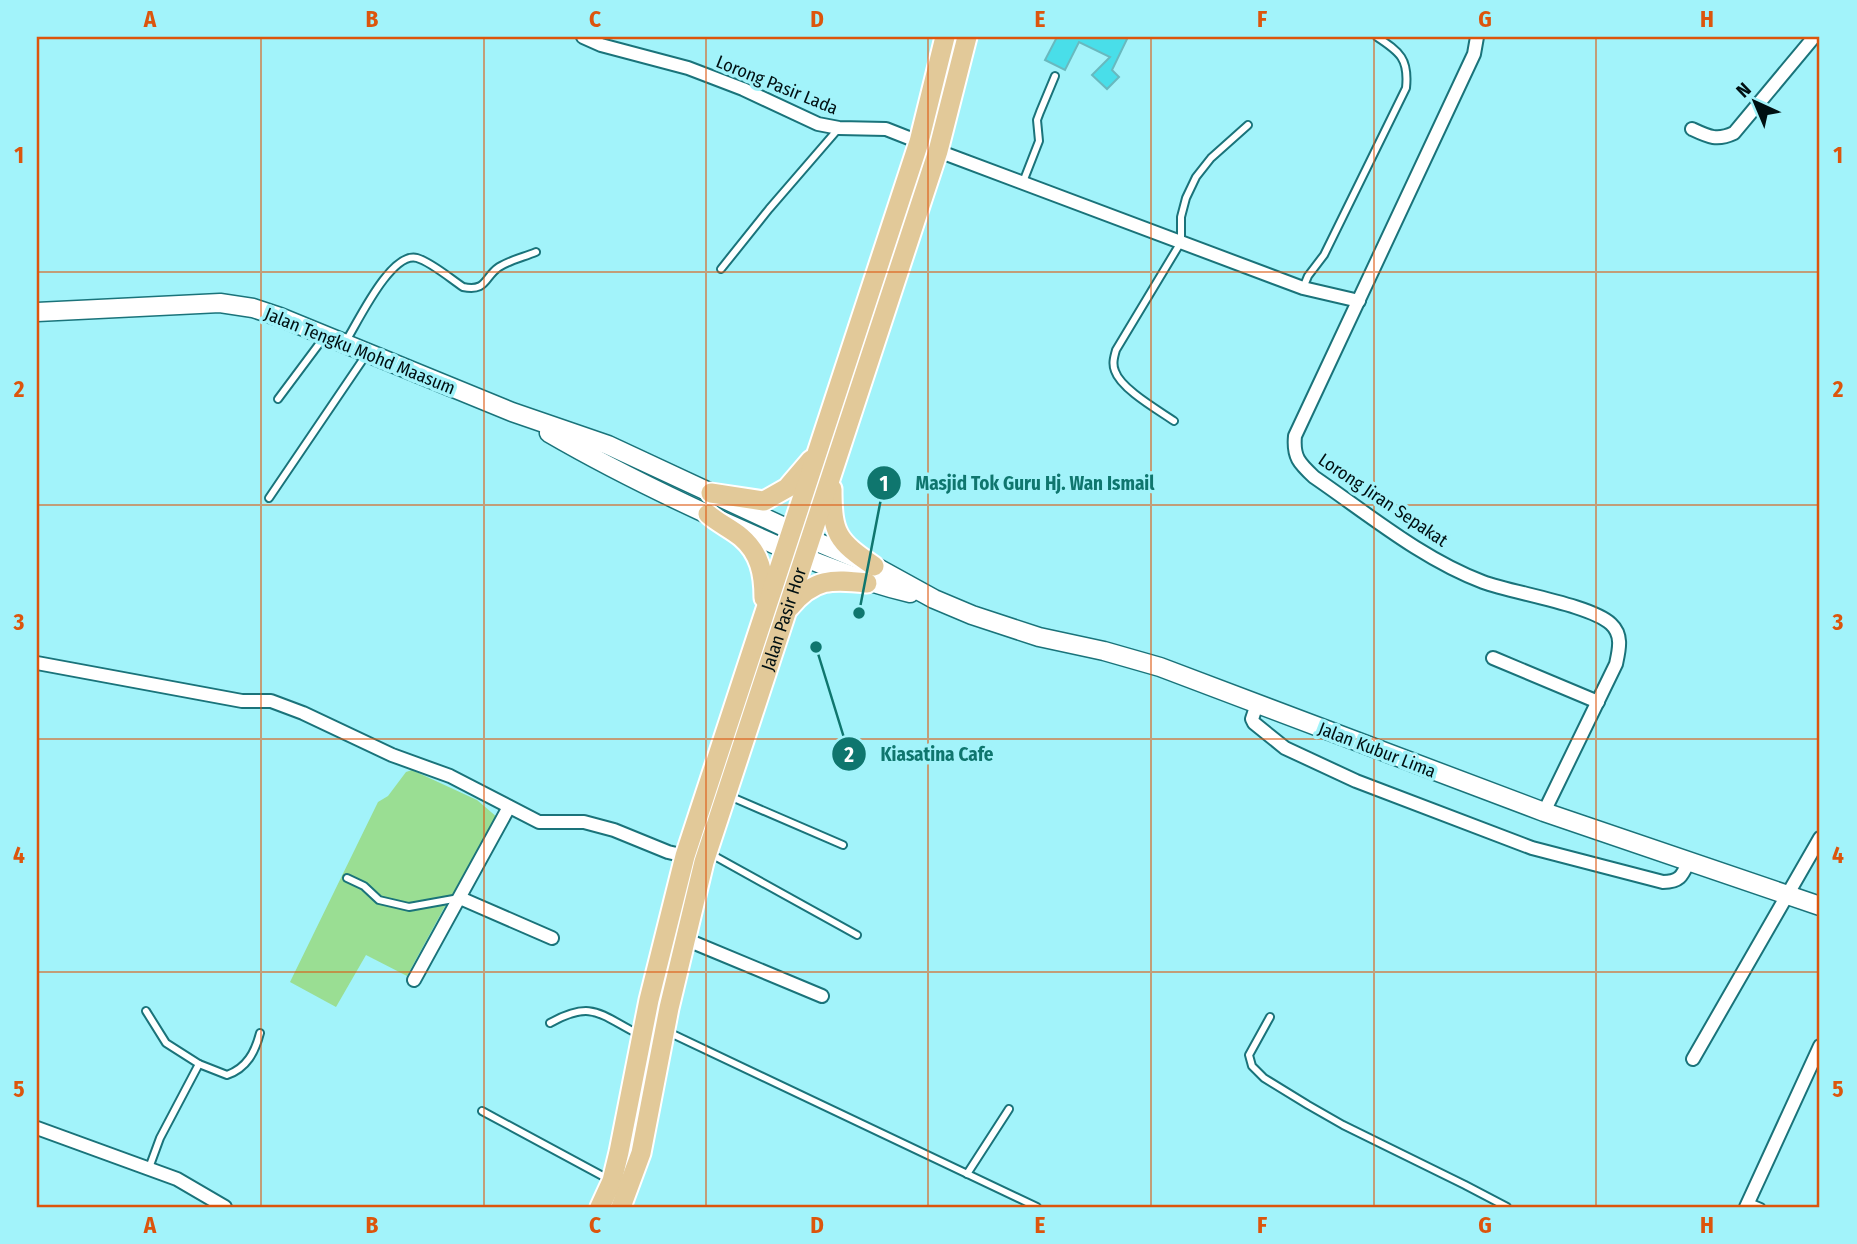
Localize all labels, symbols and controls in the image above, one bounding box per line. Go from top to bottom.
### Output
text: A [143,5,157,33]
text: B [366,5,379,33]
text: C [589,5,601,33]
text: D [810,5,824,33]
text: E [1035,5,1046,33]
text: F [1257,5,1267,33]
text: G [1478,5,1492,33]
text: H [1700,5,1714,33]
street label: Lorong Pasir Lada [713,51,841,120]
north arrow [1720,66,1790,136]
text: N [1731,78,1756,102]
text: 1 [14,141,24,169]
text: 1 [1833,141,1843,169]
street label: Jalan Tengku Mohd Maasum [261,303,459,399]
text: 2 [13,375,25,403]
text: 2 [1832,375,1844,403]
street label: Lorong Jiran Sepakat [1314,449,1452,551]
callout: Masjid Tok Guru Hj. Wan Ismail [867,463,1168,503]
text: 1 [880,471,888,497]
text: Masjid Tok Guru Hj. Wan Ismail [916,472,1155,495]
street label: Jalan Pasir Hor [757,564,811,674]
text: 3 [13,608,25,636]
text: 3 [1832,608,1844,636]
street label: Jalan Kubur Lima [1315,717,1439,783]
callout: Kiasatina Cafe [832,734,1008,774]
text: 2 [843,742,854,768]
text: Kiasatina Cafe [881,743,994,766]
text: 4 [13,841,25,869]
text: 4 [1832,841,1844,869]
text: 5 [13,1075,25,1103]
text: 5 [1832,1075,1844,1103]
text: A [143,1211,157,1239]
text: B [366,1211,379,1239]
text: C [589,1211,601,1239]
text: D [810,1211,824,1239]
text: E [1035,1211,1046,1239]
text: F [1257,1211,1267,1239]
text: G [1478,1211,1492,1239]
text: H [1700,1211,1714,1239]

